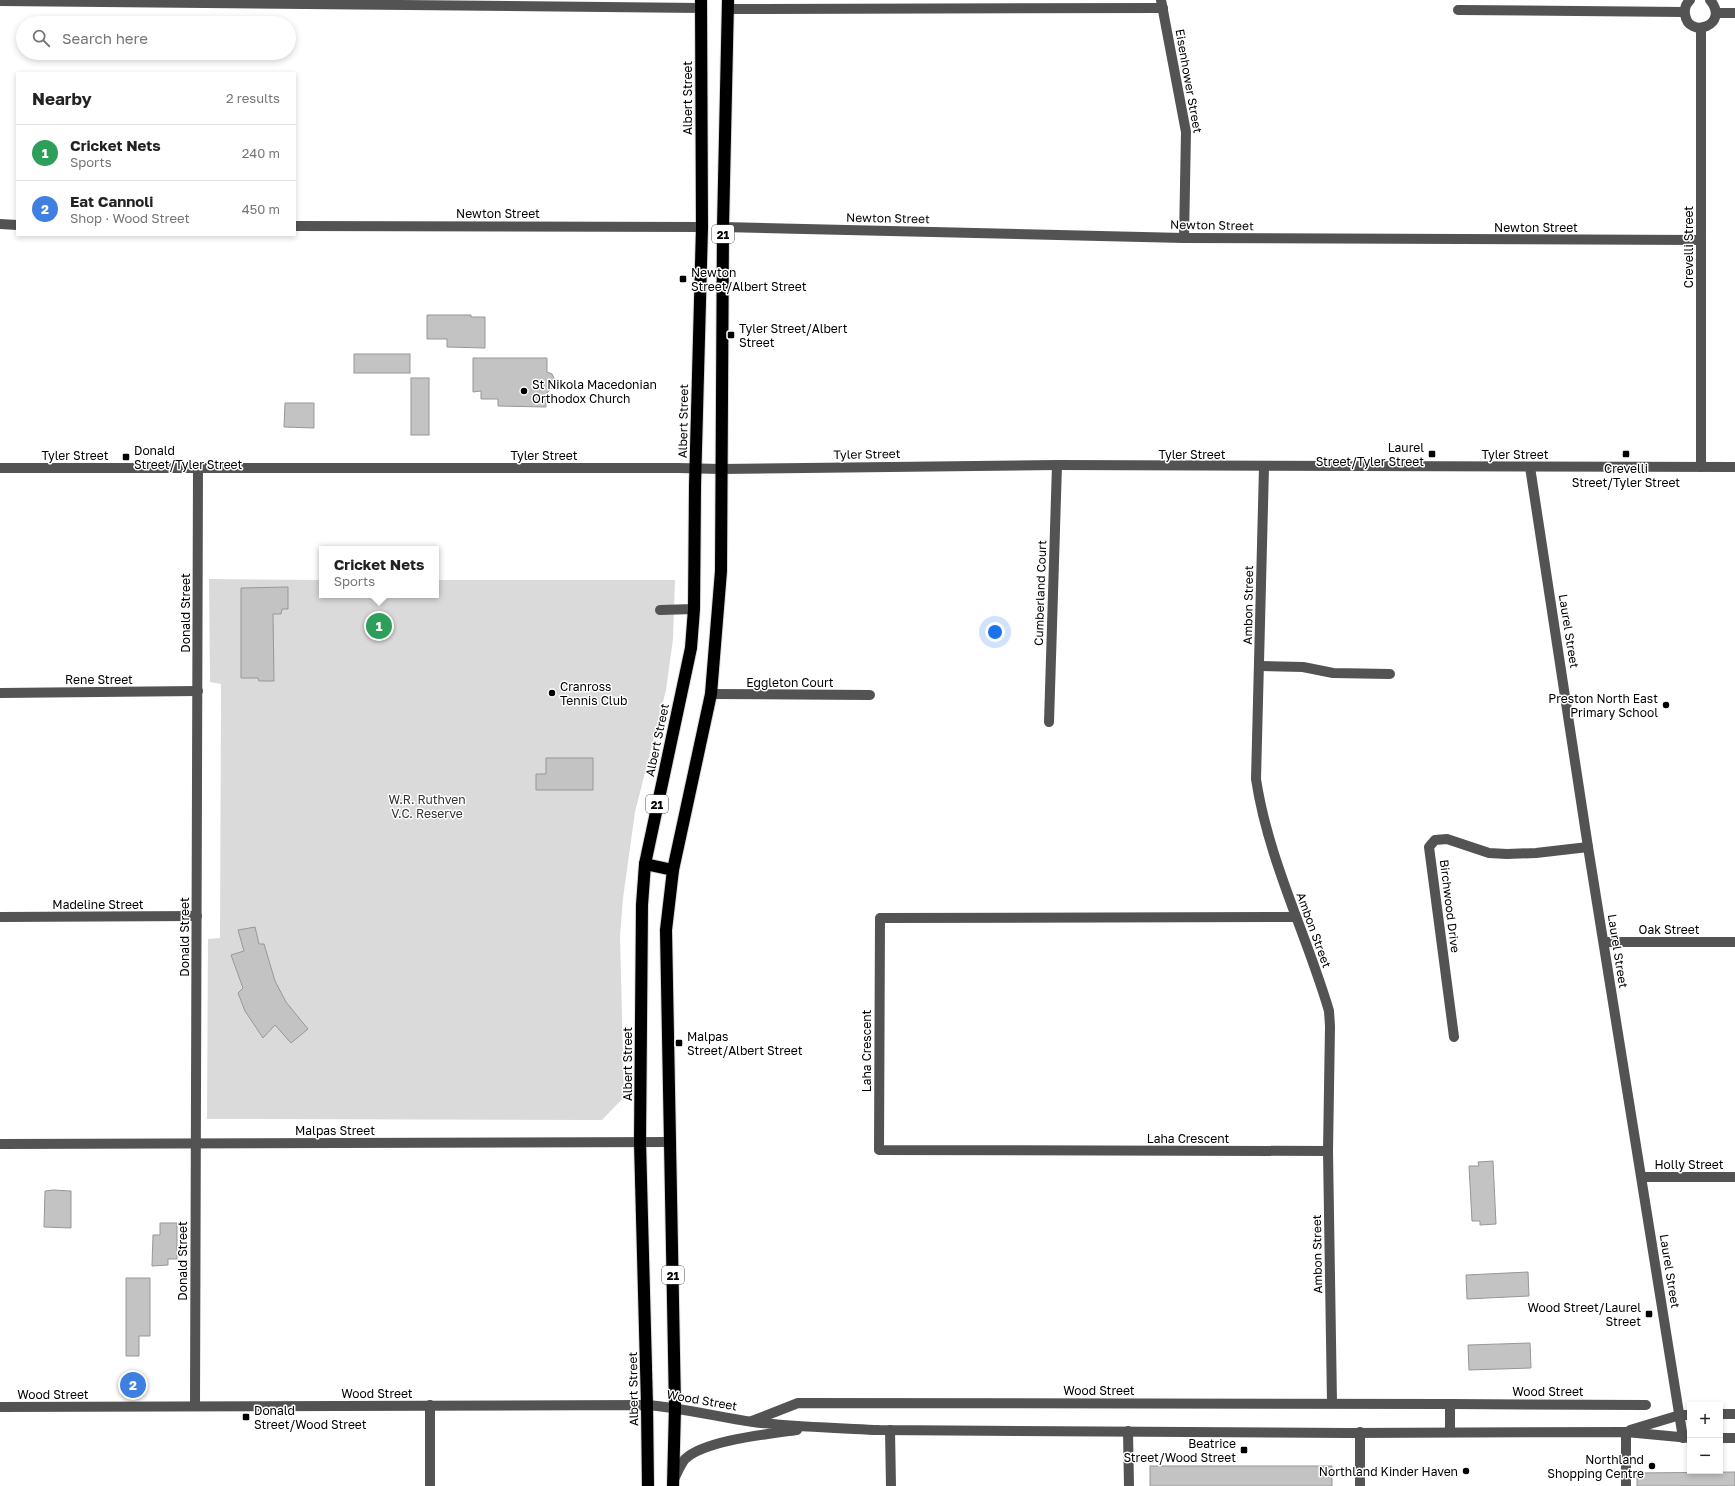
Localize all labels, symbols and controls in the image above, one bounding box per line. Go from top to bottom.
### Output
search box [16,16,296,60]
icon: search [30,27,52,49]
street label: Eisenhower Street [1172,28,1206,134]
text: Search here [62,29,148,47]
street label: Albert Street [680,61,695,135]
text: Nearby [32,88,92,109]
text: 2 results [226,90,280,106]
text: Cricket Nets [70,136,161,154]
text: 1 [42,145,48,161]
text: 240 m [242,145,280,161]
text: Sports [70,154,112,170]
text: Eat Cannoli [70,192,153,210]
text: 2 [41,201,49,217]
text: 450 m [242,201,280,217]
street label: Newton Street [456,206,540,221]
street label: Crevelli Street [1681,206,1696,288]
text: Shop · Wood Street [70,210,190,226]
street label: Newton Street [846,210,930,226]
street label: Newton Street [1170,217,1254,233]
street label: Newton Street [1494,220,1578,235]
road number: 21 [712,225,734,243]
place label: Newton Street/Albert Street [691,265,807,294]
marker: Newton Street/Albert Street [678,274,688,284]
place label: Tyler Street/Albert Street [739,321,848,350]
marker: Tyler Street/Albert Street [726,330,736,340]
place label: St Nikola Macedonian Orthodox Church [532,377,657,406]
street label: Albert Street [675,384,691,458]
marker: St Nikola Macedonian Orthodox Church [519,386,529,396]
place label: Laurel Street/Tyler Street [1316,440,1424,469]
place label: Donald Street/Tyler Street [134,443,243,472]
street label: Tyler Street [833,446,901,462]
street label: Tyler Street [1158,447,1226,462]
street label: Tyler Street [1481,447,1549,462]
street label: Tyler Street [41,448,109,463]
street label: Tyler Street [510,448,578,463]
marker: Laurel Street/Tyler Street [1427,449,1437,459]
marker: Crevelli Street/Tyler Street [1621,449,1631,459]
marker: Donald Street/Tyler Street [121,452,131,462]
place label: Crevelli Street/Tyler Street [1572,461,1680,490]
street label: Cumberland Court [1031,540,1049,646]
popup [319,546,439,598]
text: Cricket Nets [334,555,424,573]
street label: Ambon Street [1240,565,1256,645]
street label: Donald Street [178,573,193,653]
text: Sports [334,573,375,589]
street label: Laurel Street [1556,593,1582,669]
pin: 1 [366,611,392,641]
your location [985,622,1005,642]
street label: Rene Street [65,672,133,687]
street label: Eggleton Court [746,675,834,690]
place label: Cranross Tennis Club [560,679,627,708]
marker: Cranross Tennis Club [547,688,557,698]
place label: Preston North East Primary School [1548,691,1658,720]
marker: Preston North East Primary School [1661,700,1671,710]
street label: Albert Street [642,702,672,778]
park label: W.R. Ruthven V.C. Reserve [388,792,466,821]
road number: 21 [646,795,668,813]
street label: Birchwood Drive [1437,859,1463,953]
street label: Ambon Street [1293,890,1335,970]
street label: Madeline Street [52,897,144,912]
street label: Donald Street [177,897,192,977]
street label: Laurel Street [1605,913,1631,989]
street label: Oak Street [1639,922,1700,937]
street label: Laha Crescent [859,1010,874,1092]
street label: Albert Street [620,1027,635,1101]
place label: Malpas Street/Albert Street [687,1029,803,1058]
marker: Malpas Street/Albert Street [674,1038,684,1048]
street label: Malpas Street [295,1123,375,1138]
street label: Laha Crescent [1147,1131,1229,1146]
street label: Holly Street [1654,1157,1724,1172]
street label: Ambon Street [1309,1214,1325,1294]
street label: Donald Street [175,1221,190,1301]
street label: Laurel Street [1657,1233,1683,1309]
road number: 21 [662,1266,684,1284]
place label: Wood Street/Laurel Street [1528,1300,1641,1329]
marker: Wood Street/Laurel Street [1644,1309,1654,1319]
street label: Albert Street [625,1352,641,1426]
pin: 2 [120,1370,146,1400]
street label: Wood Street [1063,1383,1135,1398]
street label: Wood Street [1512,1384,1584,1399]
street label: Wood Street [341,1386,413,1401]
street label: Wood Street [666,1386,739,1414]
street label: Wood Street [17,1387,89,1402]
map controls [1687,1402,1723,1474]
button: + [1687,1402,1723,1438]
place label: Donald Street/Wood Street [254,1403,367,1432]
marker: Donald Street/Wood Street [241,1412,251,1422]
place label: Beatrice Street/Wood Street [1123,1436,1236,1465]
button: − [1687,1438,1723,1474]
marker: Beatrice Street/Wood Street [1239,1445,1249,1455]
place label: Northland Shopping Centre [1547,1452,1644,1481]
marker: Northland Shopping Centre [1647,1461,1657,1471]
place label: Northland Kinder Haven [1319,1464,1458,1479]
marker: Northland Kinder Haven [1461,1466,1471,1476]

